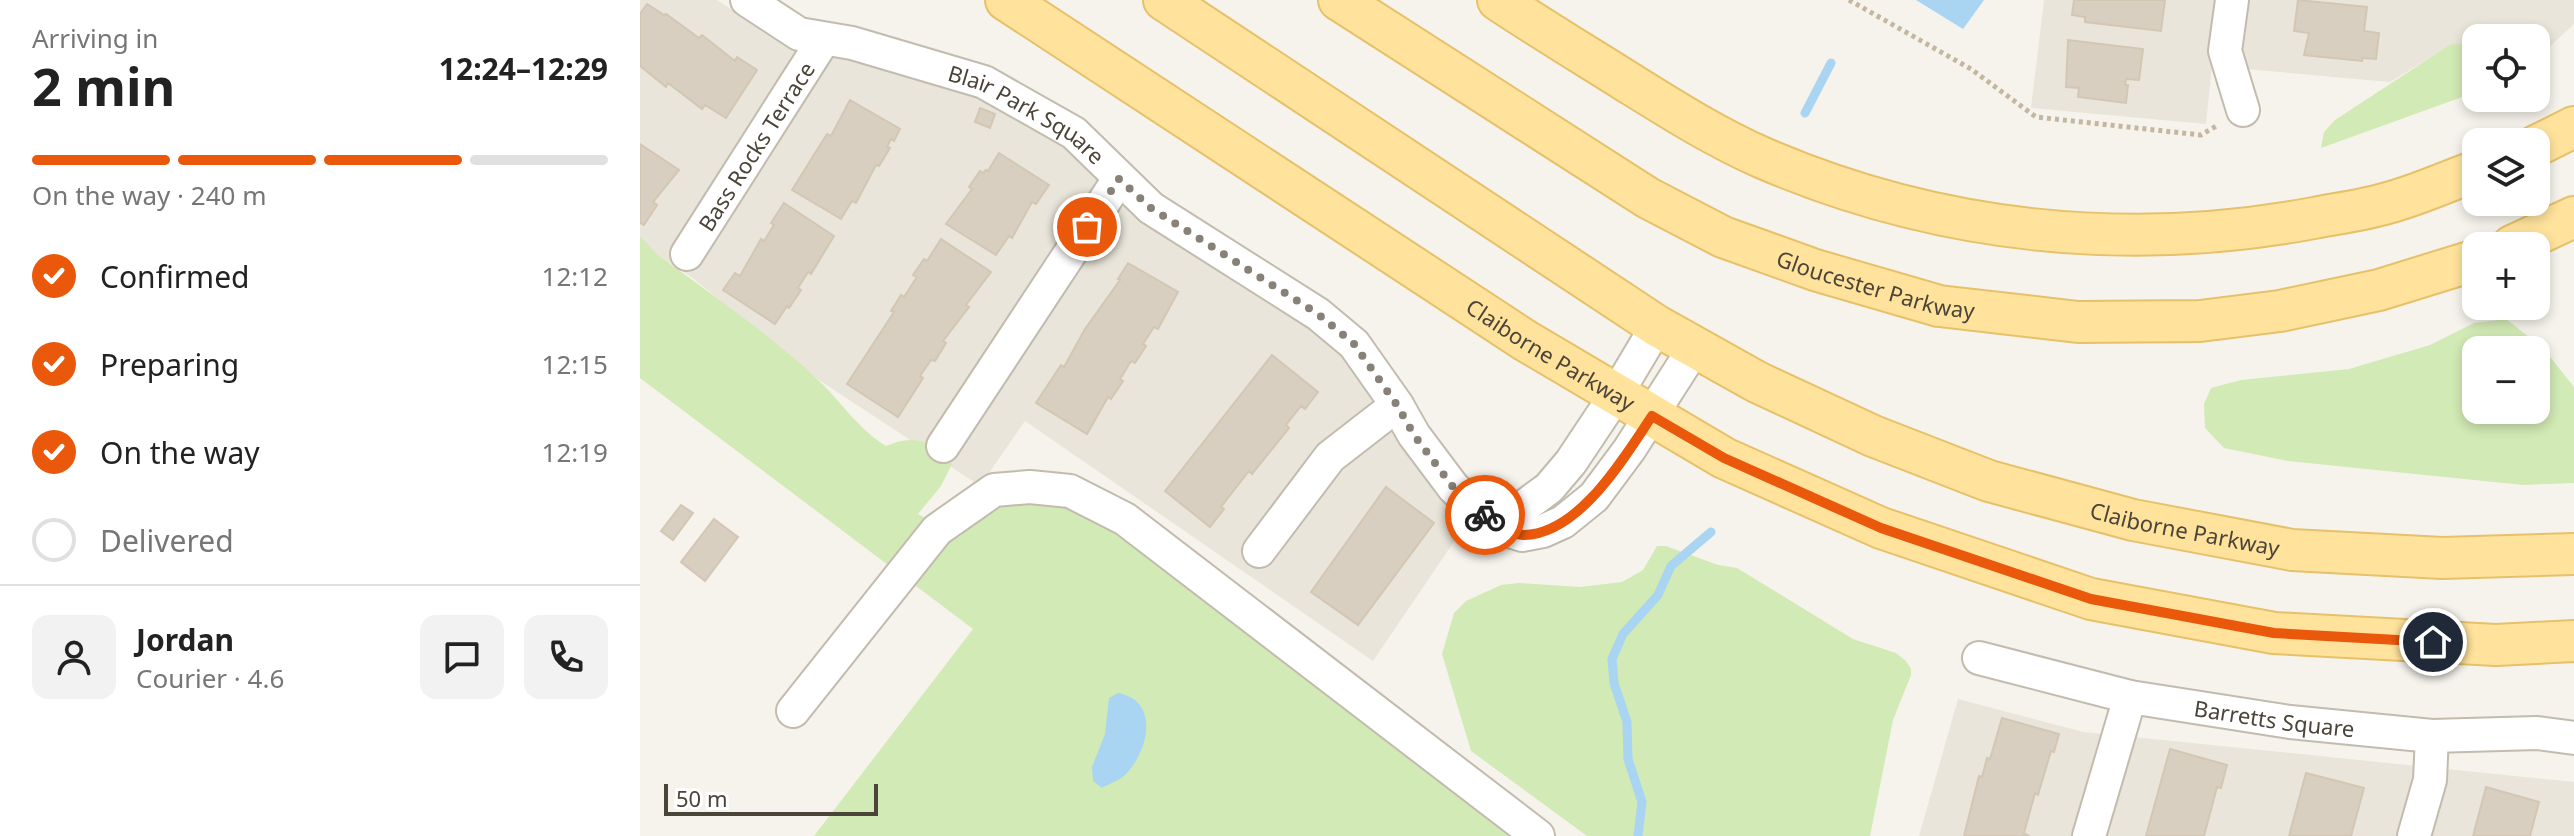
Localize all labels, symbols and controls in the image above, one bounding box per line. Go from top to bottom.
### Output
text: Arriving in [32,20,158,56]
map controls [2462,24,2550,424]
button: locate [2462,24,2550,112]
text: 12:24–12:29 [439,48,608,89]
text: 2 min [32,50,175,121]
street label: Bass Rocks Terrace [691,56,821,236]
street label: Blair Park Square [945,57,1112,170]
button: layers [2462,128,2550,216]
text: On the way · 240 m [32,177,266,213]
pin [1053,193,1121,261]
icon: bag [1065,205,1109,249]
button: + [2462,232,2550,320]
street label: Gloucester Parkway [1773,242,1977,325]
icon: check [32,254,76,298]
text: Confirmed [100,256,250,297]
text: 12:12 [542,258,608,294]
street label: Claiborne Parkway [1461,291,1641,418]
button: − [2462,336,2550,424]
icon: check [32,342,76,386]
text: Preparing [100,344,239,385]
text: 12:15 [542,346,608,382]
icon: check [32,430,76,474]
text: On the way [100,432,260,473]
text: 12:19 [542,434,608,470]
courier [1445,475,1525,555]
icon: bike [1463,493,1507,537]
street label: Claiborne Parkway [2087,494,2283,563]
text: Delivered [100,520,234,561]
pin [2399,608,2467,676]
button: person [32,615,116,699]
button: chat [420,615,504,699]
button: phone [524,615,608,699]
text: Jordan [136,619,234,660]
icon: home [2411,620,2455,664]
text: Courier · 4.6 [136,660,284,696]
street label: Barretts Square [2192,692,2356,743]
scale bar [664,780,878,816]
text: 50 m [676,783,727,813]

